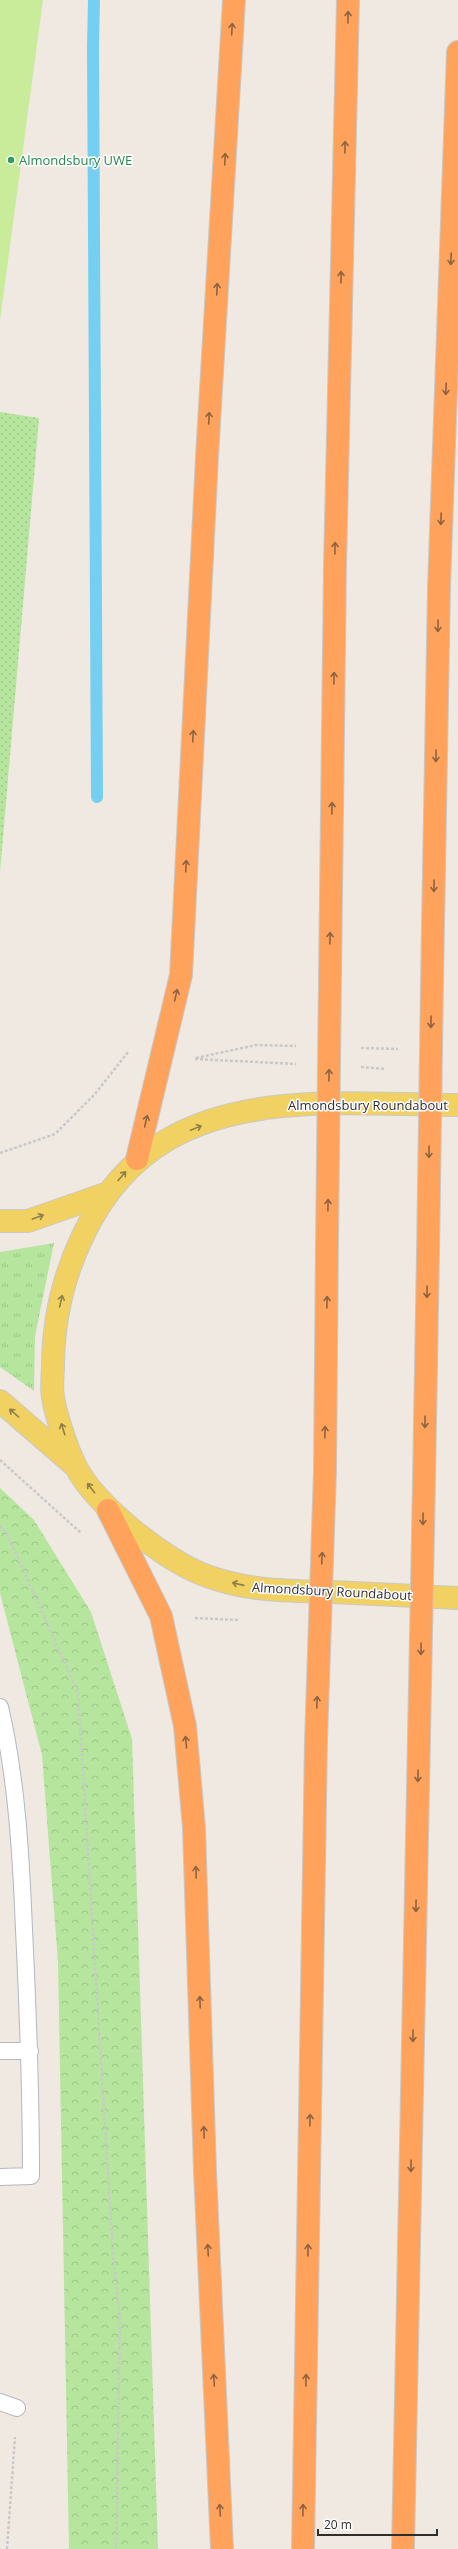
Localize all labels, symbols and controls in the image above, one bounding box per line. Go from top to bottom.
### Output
one-way arrow [344,11,352,24]
one-way arrow [229,23,236,36]
one-way arrow [341,141,348,154]
place label: Almondsbury UWE [19,151,132,169]
one-way arrow [221,153,228,166]
marker: Almondsbury UWE [6,155,16,165]
one-way arrow [447,252,454,265]
one-way arrow [337,271,345,284]
one-way arrow [214,283,221,296]
one-way arrow [442,382,450,395]
one-way arrow [206,412,213,425]
one-way arrow [438,512,445,525]
one-way arrow [331,542,339,555]
one-way arrow [434,619,442,632]
one-way arrow [330,672,337,685]
one-way arrow [189,730,197,743]
one-way arrow [432,749,440,762]
one-way arrow [328,802,336,815]
one-way arrow [183,860,190,873]
one-way arrow [430,879,438,892]
one-way arrow [327,932,334,945]
one-way arrow [173,989,180,1002]
one-way arrow [427,1015,435,1028]
one-way arrow [325,1069,333,1082]
street label: Almondsbury Roundabout [288,1096,448,1114]
one-way arrow [143,1115,150,1128]
one-way arrow [189,1123,201,1131]
one-way arrow [425,1145,433,1158]
one-way arrow [118,1171,127,1181]
one-way arrow [324,1199,332,1212]
one-way arrow [32,1213,44,1221]
one-way arrow [423,1285,431,1298]
one-way arrow [57,1295,65,1308]
one-way arrow [323,1296,330,1309]
one-way arrow [9,1408,19,1418]
one-way arrow [421,1415,429,1428]
one-way arrow [59,1423,66,1436]
one-way arrow [321,1426,329,1439]
one-way arrow [87,1483,96,1494]
one-way arrow [419,1512,427,1525]
one-way arrow [318,1552,326,1565]
street label: Almondsbury Roundabout [252,1578,413,1604]
one-way arrow [232,1579,245,1587]
one-way arrow [417,1642,424,1655]
one-way arrow [313,1696,321,1709]
one-way arrow [183,1736,190,1749]
one-way arrow [414,1769,422,1782]
one-way arrow [192,1866,199,1879]
one-way arrow [412,1899,420,1912]
one-way arrow [196,1996,203,2009]
one-way arrow [409,2029,417,2042]
one-way arrow [306,2114,314,2127]
one-way arrow [200,2126,207,2139]
one-way arrow [407,2159,415,2172]
one-way arrow [205,2244,212,2257]
one-way arrow [304,2244,312,2257]
one-way arrow [211,2374,218,2387]
one-way arrow [302,2374,309,2387]
one-way arrow [217,2504,224,2517]
one-way arrow [300,2504,307,2517]
scale bar [318,2511,437,2537]
text: 20 m [324,2516,352,2533]

